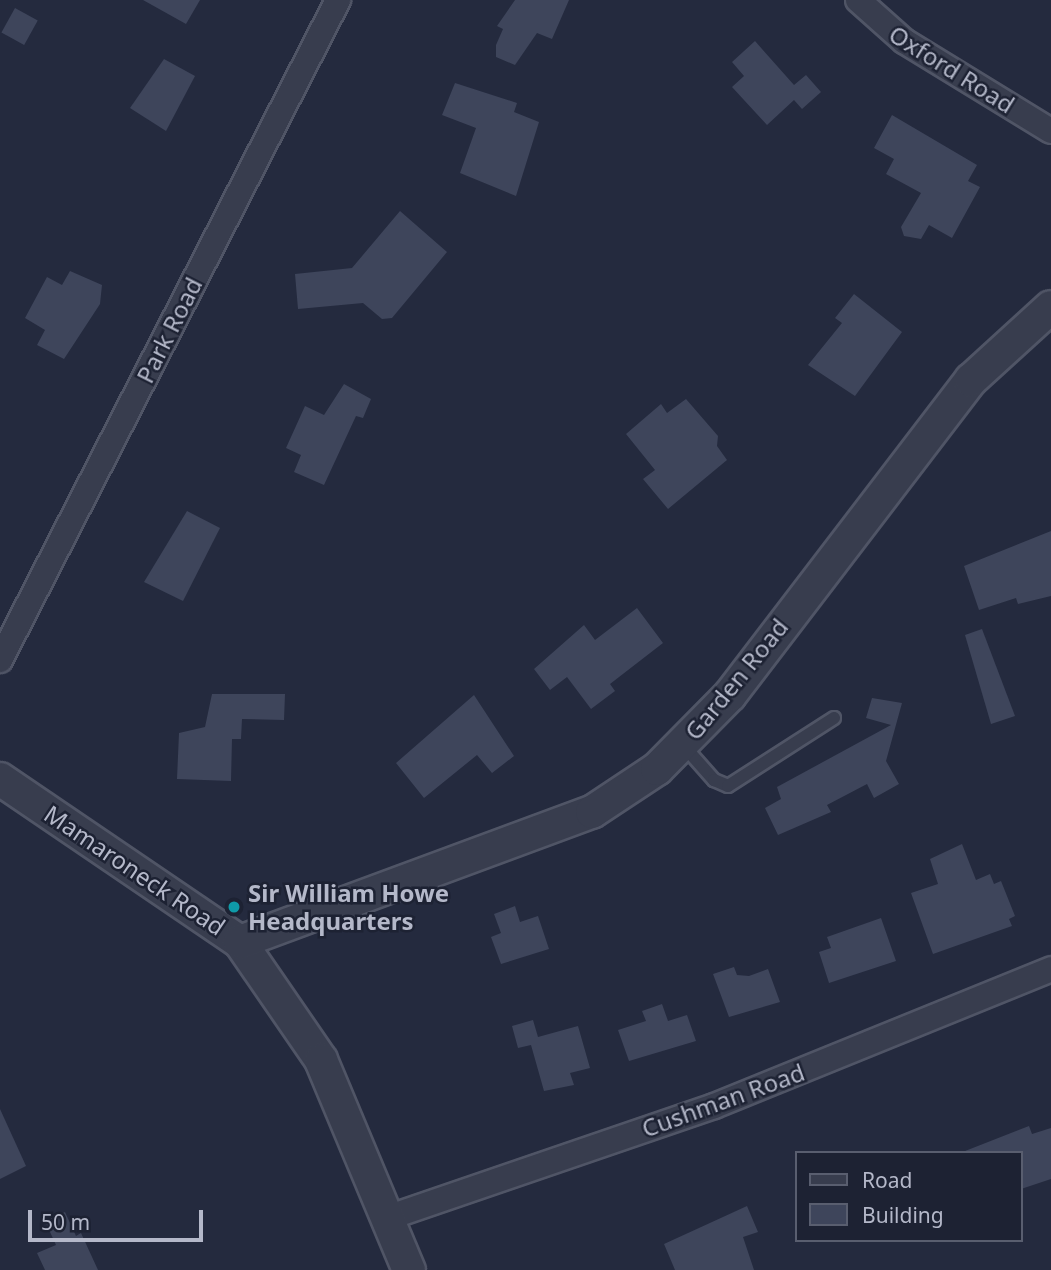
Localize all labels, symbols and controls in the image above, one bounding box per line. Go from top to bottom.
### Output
street label: Oxford Road [884,19,1020,119]
street label: Park Road [130,272,208,388]
street label: Garden Road [678,613,794,745]
street label: Mamaroneck Road [39,799,231,941]
place label: Sir William Howe Headquarters [248,879,449,935]
marker: Sir William Howe Headquarters [226,899,242,915]
street label: Cushman Road [638,1057,808,1143]
legend [796,1151,1023,1242]
text: Road [862,1166,912,1194]
scale bar [32,1196,206,1240]
text: Building [862,1201,944,1229]
text: 50 m [41,1208,90,1236]

